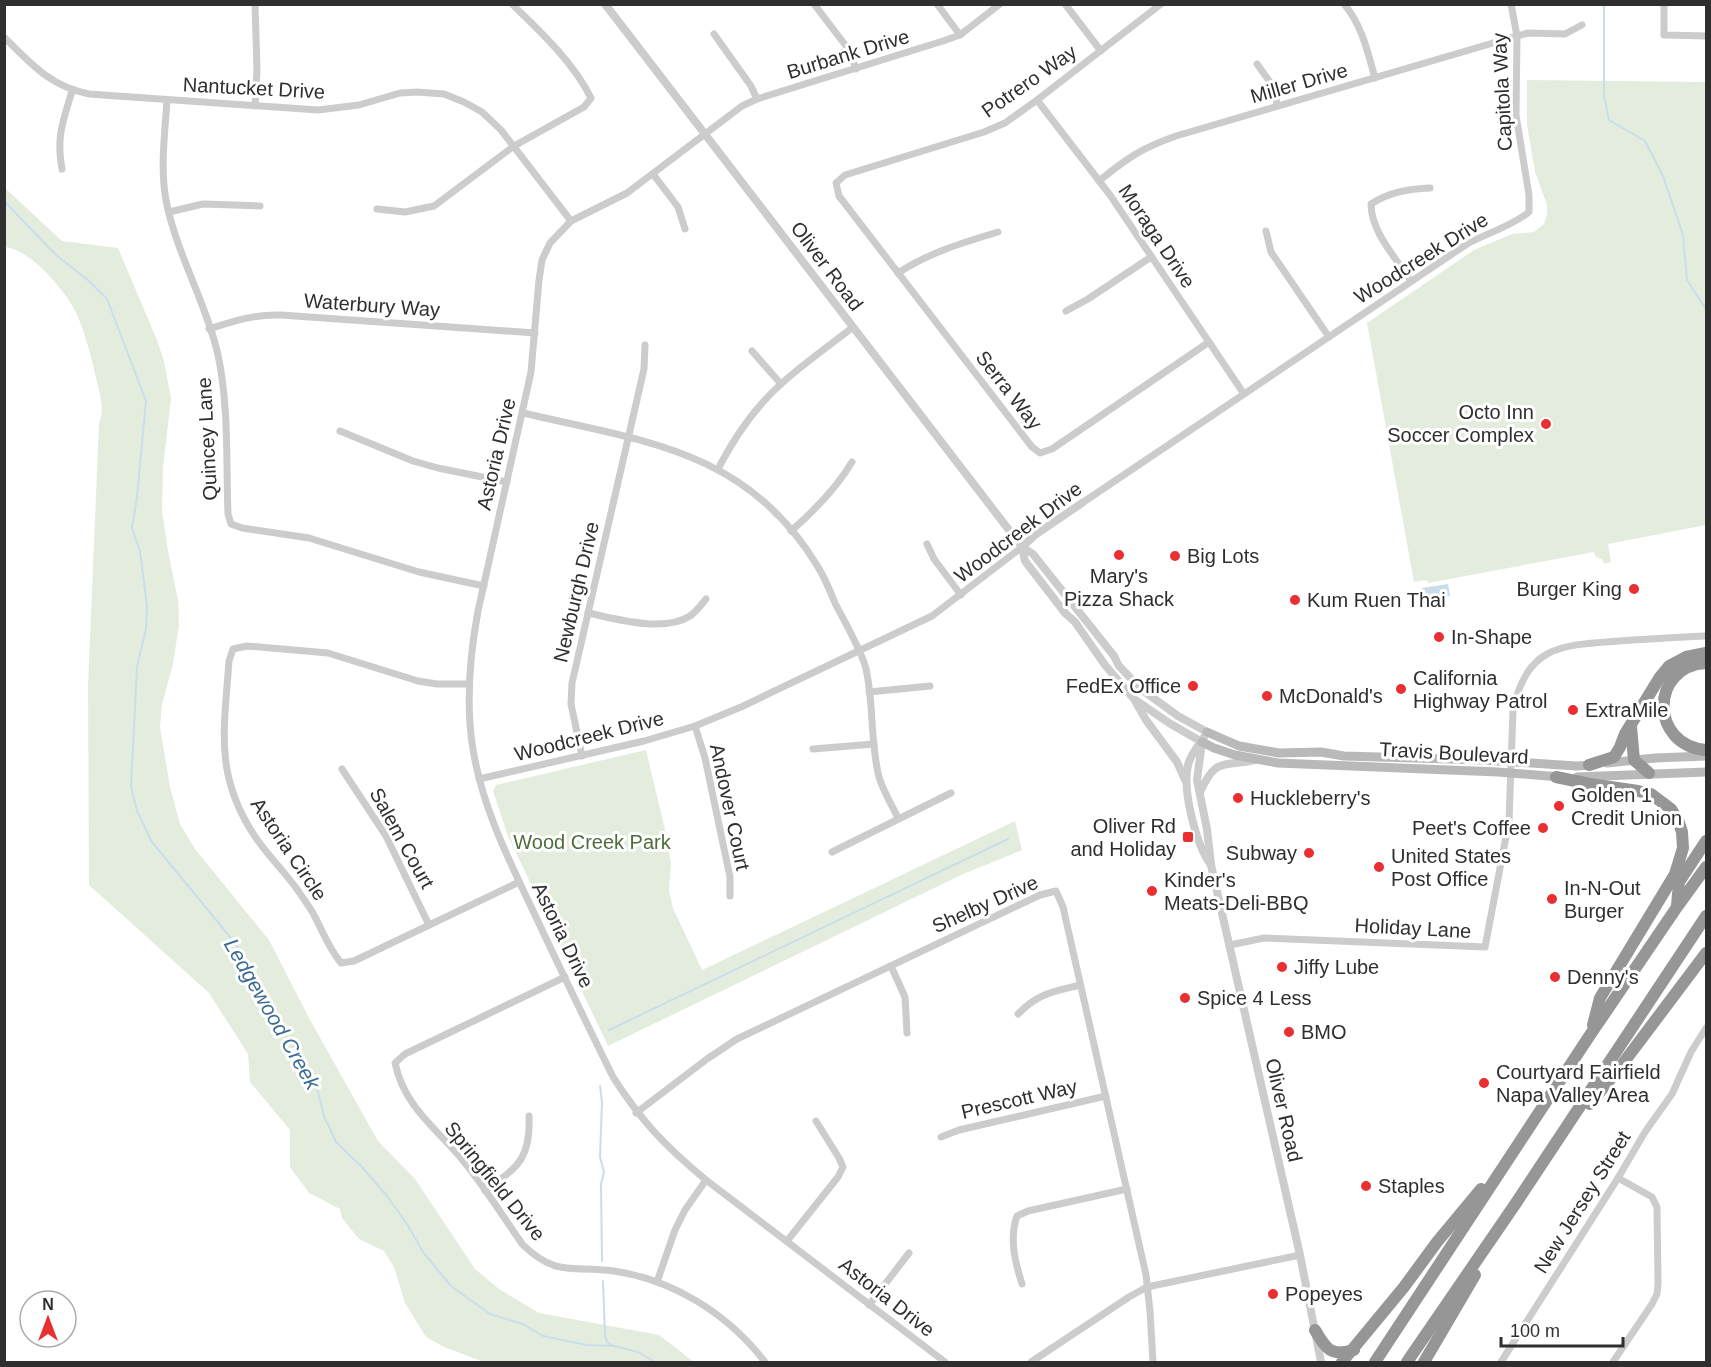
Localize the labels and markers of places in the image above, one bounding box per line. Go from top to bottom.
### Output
place label: Octo Inn Soccer Complex [1387,401,1534,446]
marker: Octo Inn Soccer Complex [1539,417,1553,431]
place label: Big Lots [1187,545,1259,567]
marker: Mary's Pizza Shack [1112,548,1126,562]
marker: Big Lots [1168,549,1182,563]
place label: Mary's Pizza Shack [1064,565,1175,610]
place label: Burger King [1516,578,1622,600]
marker: Burger King [1627,582,1641,596]
place label: Kum Ruen Thai [1307,589,1446,611]
marker: Kum Ruen Thai [1288,593,1302,607]
place label: In-Shape [1451,626,1532,648]
marker: In-Shape [1432,630,1446,644]
place label: California Highway Patrol [1413,667,1548,712]
place label: FedEx Office [1066,675,1181,697]
marker: FedEx Office [1186,679,1200,693]
marker: California Highway Patrol [1394,682,1408,696]
place label: McDonald's [1279,685,1383,707]
marker: McDonald's [1260,689,1274,703]
place label: ExtraMile [1585,699,1668,721]
marker: ExtraMile [1566,703,1580,717]
place label: Golden 1 Credit Union [1571,784,1682,829]
place label: Huckleberry's [1250,787,1371,809]
marker: Huckleberry's [1231,791,1245,805]
marker: Golden 1 Credit Union [1552,799,1566,813]
place label: Oliver Rd and Holiday [1070,815,1176,860]
place label: Peet's Coffee [1412,817,1531,839]
marker: Peet's Coffee [1536,821,1550,835]
marker: Oliver Rd and Holiday [1181,830,1195,844]
place label: Subway [1226,842,1297,864]
place label: United States Post Office [1391,845,1511,890]
marker: Subway [1302,846,1316,860]
marker: United States Post Office [1372,860,1386,874]
place label: Kinder's Meats-Deli-BBQ [1164,869,1308,914]
place label: In-N-Out Burger [1564,877,1641,922]
marker: Kinder's Meats-Deli-BBQ [1145,884,1159,898]
marker: In-N-Out Burger [1545,892,1559,906]
place label: Jiffy Lube [1294,956,1379,978]
marker: Jiffy Lube [1275,960,1289,974]
place label: Denny's [1567,966,1639,988]
marker: Denny's [1548,970,1562,984]
place label: Spice 4 Less [1197,987,1312,1009]
marker: Spice 4 Less [1178,991,1192,1005]
place label: BMO [1301,1021,1347,1043]
marker: BMO [1282,1025,1296,1039]
place label: Courtyard Fairfield Napa Valley Area [1496,1061,1661,1106]
marker: Courtyard Fairfield Napa Valley Area [1477,1076,1491,1090]
place label: Staples [1378,1175,1445,1197]
marker: Staples [1359,1179,1373,1193]
place label: Popeyes [1285,1283,1363,1305]
marker: Popeyes [1266,1287,1280,1301]

